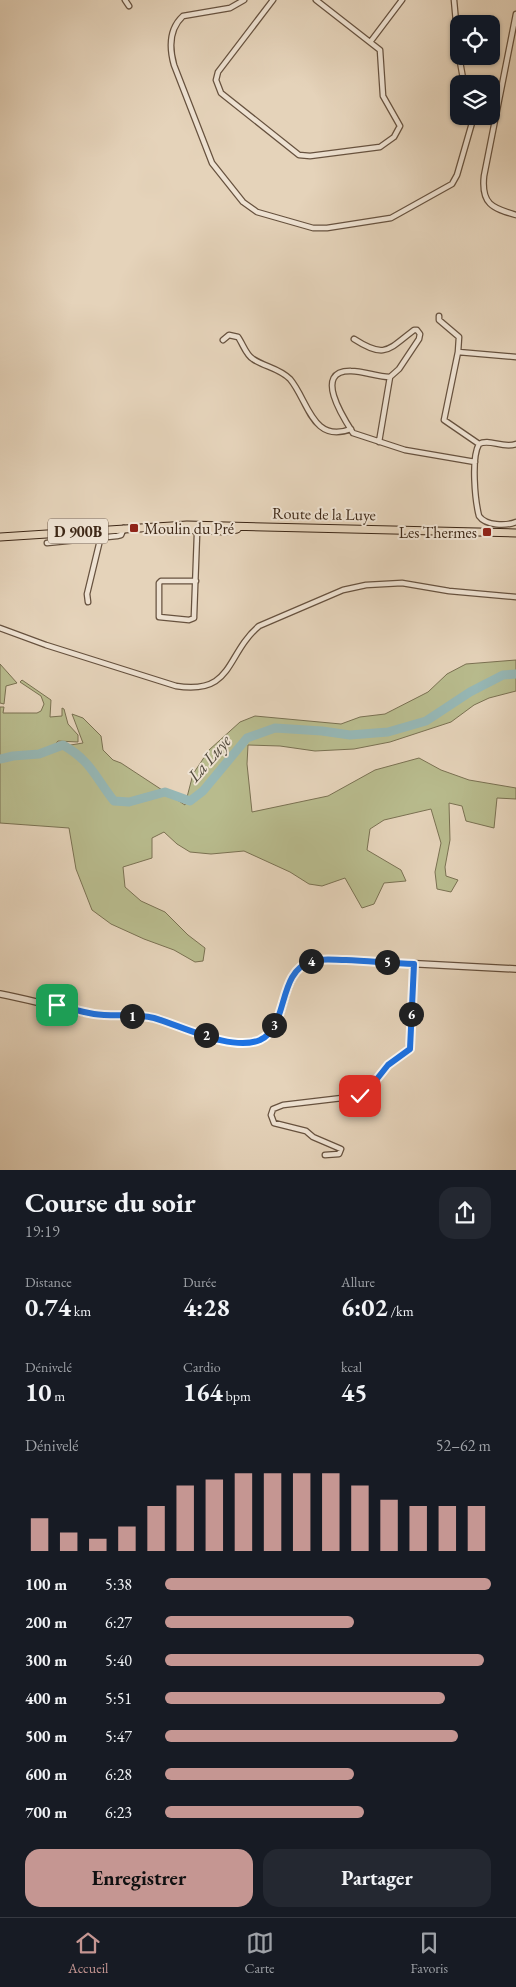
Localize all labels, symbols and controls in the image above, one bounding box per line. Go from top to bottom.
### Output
map controls [450,15,500,125]
button: locate [450,15,500,65]
button: layers [450,75,500,125]
street label: Route de la Luye [272,503,376,525]
road number: D 900B [48,518,108,544]
place label: Moulin du Pré [144,518,234,539]
marker: Moulin du Pré [128,522,140,534]
place label: Les Thermes [399,522,477,543]
marker: Les Thermes [481,526,493,538]
water label: La Luye [181,729,237,788]
pin: 4 [298,948,324,974]
pin: 5 [374,950,400,974]
text: 4 [308,952,315,970]
text: 5 [384,953,391,971]
pin [36,984,78,1026]
icon: arrive [43,991,71,1019]
pin: 6 [398,1002,424,1026]
pin: 1 [120,1004,144,1028]
text: 6 [408,1005,415,1023]
text: 1 [129,1007,136,1025]
pin: 3 [262,1012,286,1038]
text: 3 [271,1016,278,1034]
pin: 2 [194,1022,218,1048]
text: 2 [203,1026,210,1044]
pin [339,1075,381,1117]
icon: check [346,1082,374,1110]
text: Course du soir [25,1184,196,1220]
button: share [439,1187,491,1239]
text: 19:19 [25,1221,60,1242]
text: Distance [25,1273,72,1291]
text: Durée [183,1273,216,1291]
text: Allure [341,1273,375,1291]
text: 0.74 [25,1291,71,1323]
text: 4:28 [183,1291,230,1323]
text: 6:02 [341,1291,388,1323]
text: km [71,1302,91,1320]
text: /km [388,1302,414,1320]
text: Dénivelé [25,1358,72,1376]
text: Cardio [183,1358,221,1376]
text: kcal [341,1358,362,1376]
text: 10 [25,1376,51,1408]
text: 164 [183,1376,223,1408]
text: 45 [341,1376,367,1408]
text: m [51,1387,65,1405]
text: bpm [223,1387,251,1405]
text: Dénivelé [25,1435,79,1456]
text: 52–62 m [436,1435,491,1456]
text: 100 m [25,1574,67,1595]
text: 5:38 [105,1574,132,1595]
text: 200 m [25,1612,67,1633]
text: 6:27 [105,1612,132,1633]
text: 300 m [25,1650,67,1671]
text: 5:40 [105,1650,132,1671]
text: 400 m [25,1688,67,1709]
text: 5:51 [105,1688,132,1709]
text: 500 m [25,1726,67,1747]
text: 5:47 [105,1726,132,1747]
text: 600 m [25,1764,67,1785]
text: 6:28 [105,1764,132,1785]
text: 700 m [25,1802,67,1823]
text: 6:23 [105,1802,132,1823]
button: Enregistrer [25,1849,253,1907]
button: Partager [263,1849,491,1907]
tab: Accueil [68,1929,108,1977]
tab: Carte [244,1929,275,1977]
tab: Favoris [411,1929,448,1977]

